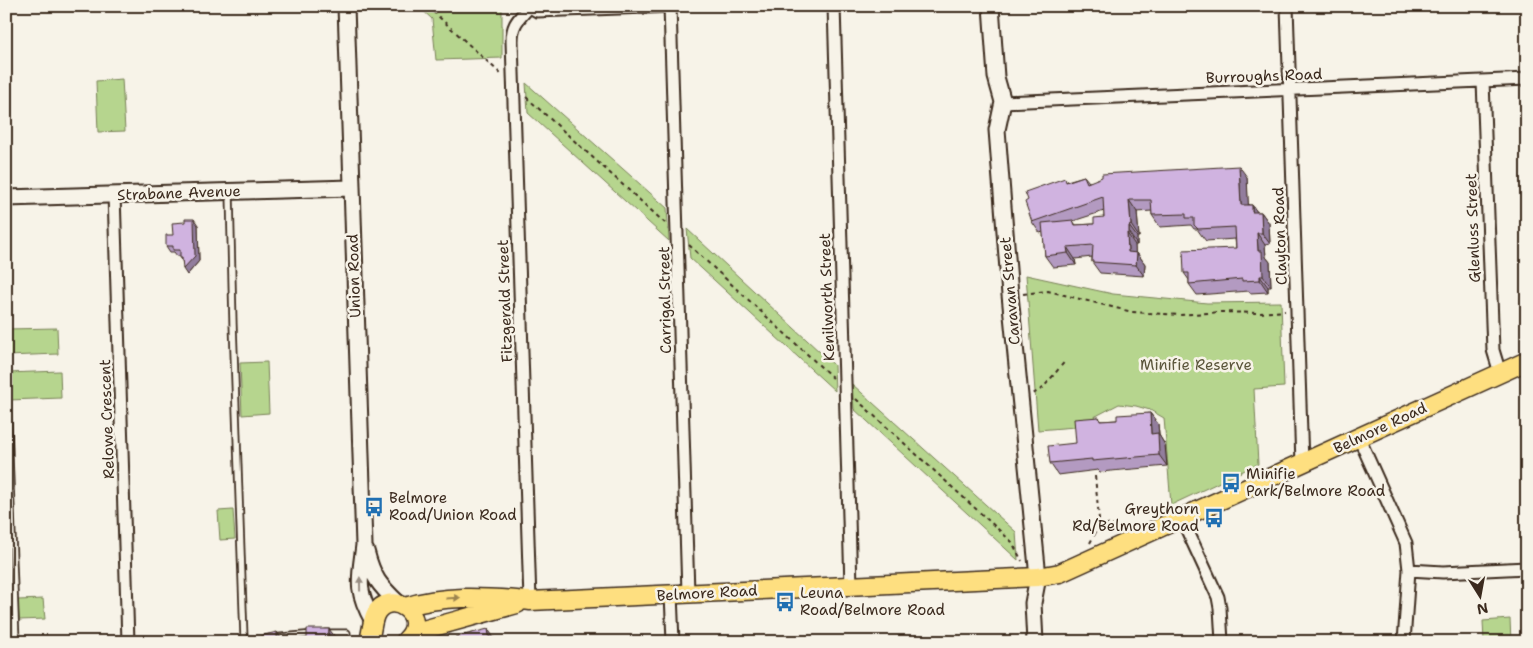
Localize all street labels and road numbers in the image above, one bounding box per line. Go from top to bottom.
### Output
street label: Burroughs Road [1205,64,1323,88]
street label: Glenluss Street [1461,173,1485,283]
street label: Strabane Avenue [117,181,241,205]
street label: Clayton Road [1268,186,1292,285]
street label: Union Road [343,233,365,318]
street label: Kenilworth Street [815,233,839,361]
street label: Caravan Street [995,236,1025,346]
street label: Fitzgerald Street [493,239,517,363]
street label: Carrigal Street [654,246,676,354]
street label: Relowe Crescent [95,359,119,479]
street label: Belmore Road [1330,397,1430,458]
street label: Belmore Road [656,580,758,606]

